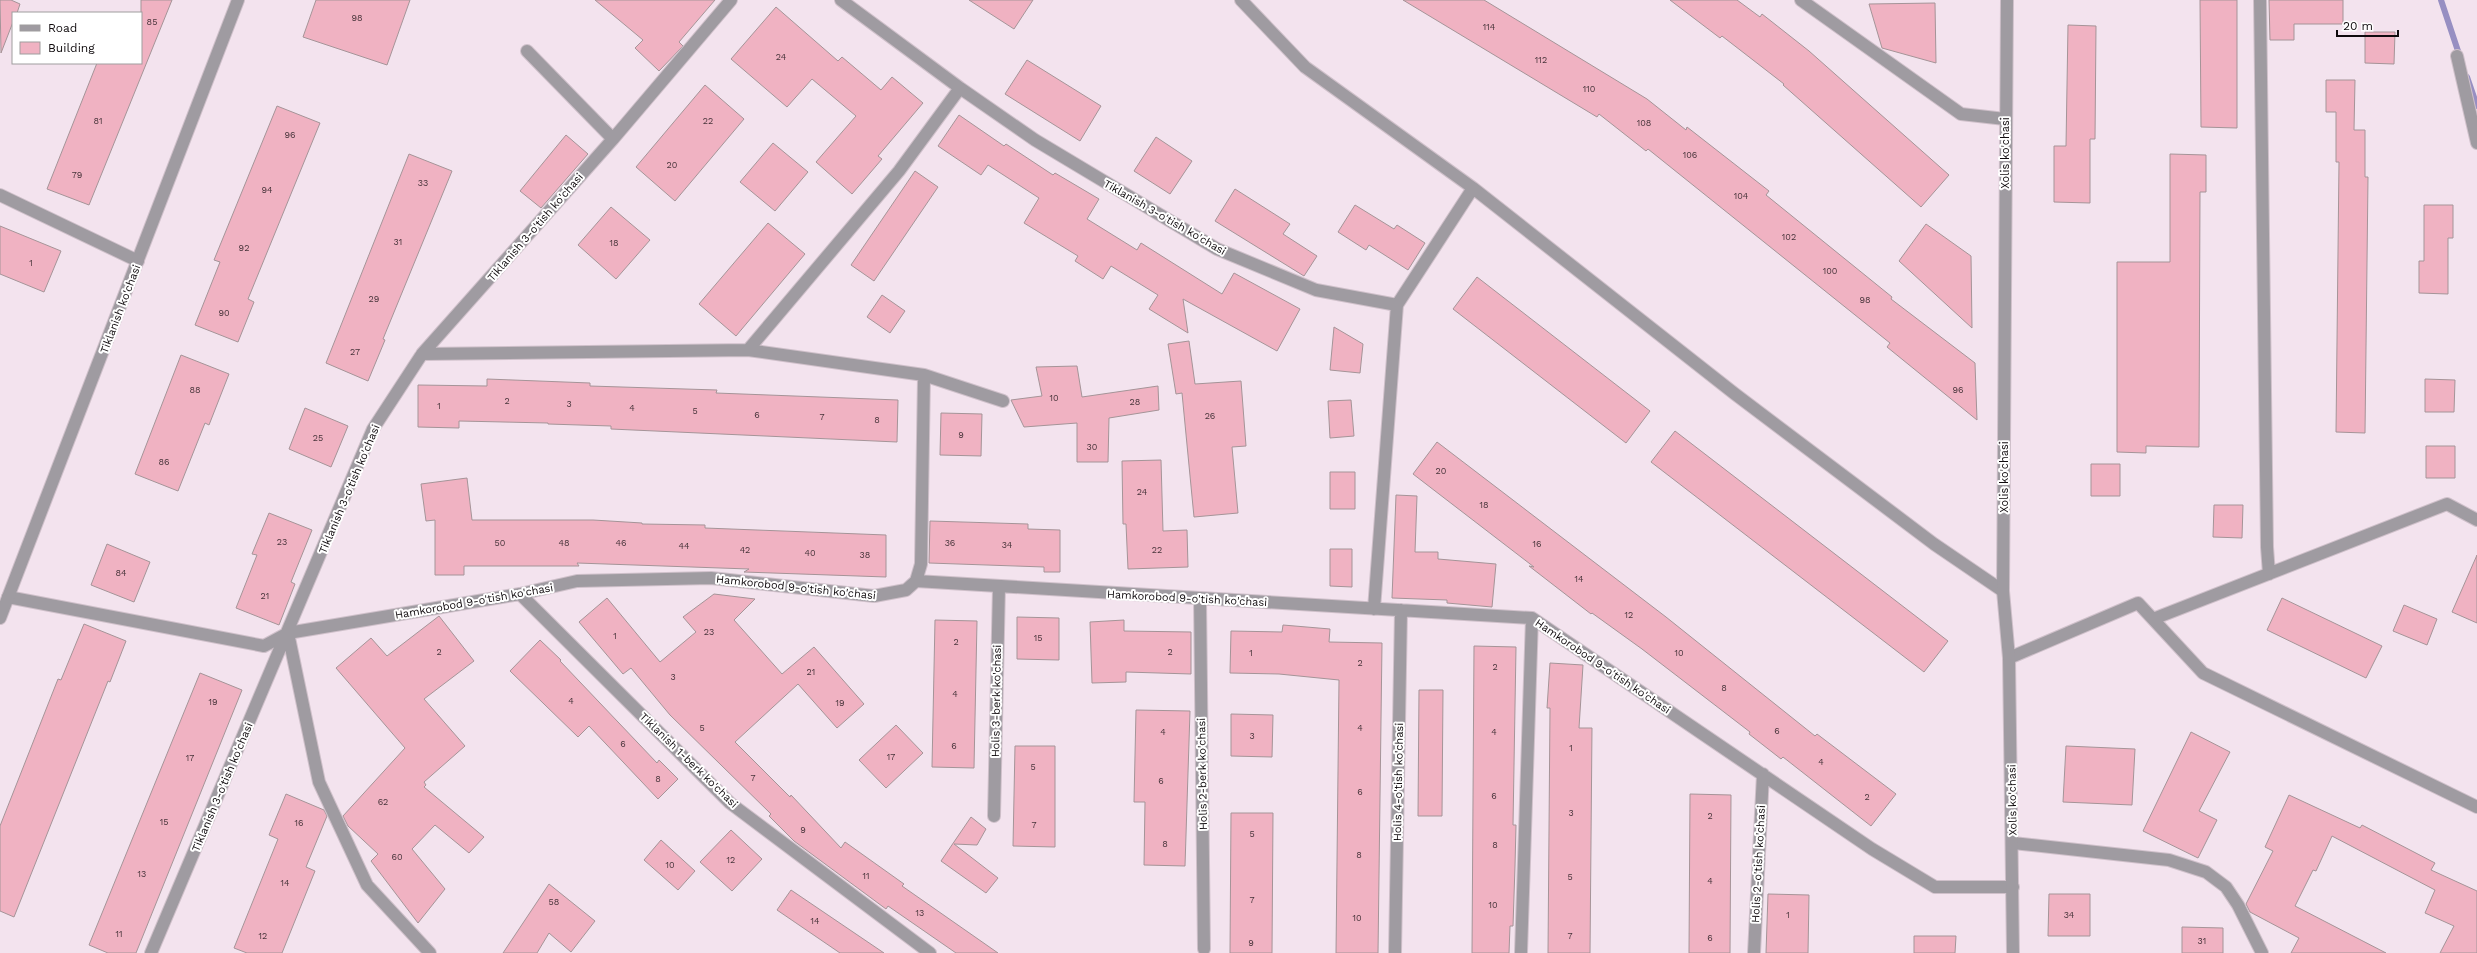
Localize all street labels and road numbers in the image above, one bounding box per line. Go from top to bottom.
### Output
street label: Xolis ko'chasi [1999,117,2012,189]
street label: Tiklanish 3-o'tish ko'chasi [485,171,586,284]
street label: Tiklanish 3-o'tish ko'chasi [1101,177,1228,258]
street label: Tiklanish ko'chasi [98,263,143,355]
street label: Tiklanish 3-o'tish ko'chasi [316,423,383,556]
street label: Xolis ko'chasi [1998,441,2011,513]
street label: Hamkorobod 9-o'tish ko'chasi [716,573,876,602]
street label: Hamkorobod 9-o'tish ko'chasi [394,581,554,622]
street label: Hamkorobod 9-o'tish ko'chasi [1107,588,1267,609]
street label: Hamkorobod 9-o'tish ko'chasi [1533,616,1673,717]
street label: Holis 3-berk ko'chasi [989,645,1004,757]
street label: Tiklanish 1-berk ko'chasi [637,710,740,811]
street label: Holis 2-berk ko'chasi [1195,718,1210,830]
street label: Tiklanish 3-o'tish ko'chasi [189,721,256,854]
street label: Holis 4-o'tish ko'chasi [1391,723,1406,841]
street label: Xolis ko'chasi [2005,764,2020,836]
street label: Holis 2-o'tish ko'chasi [1749,805,1768,923]

